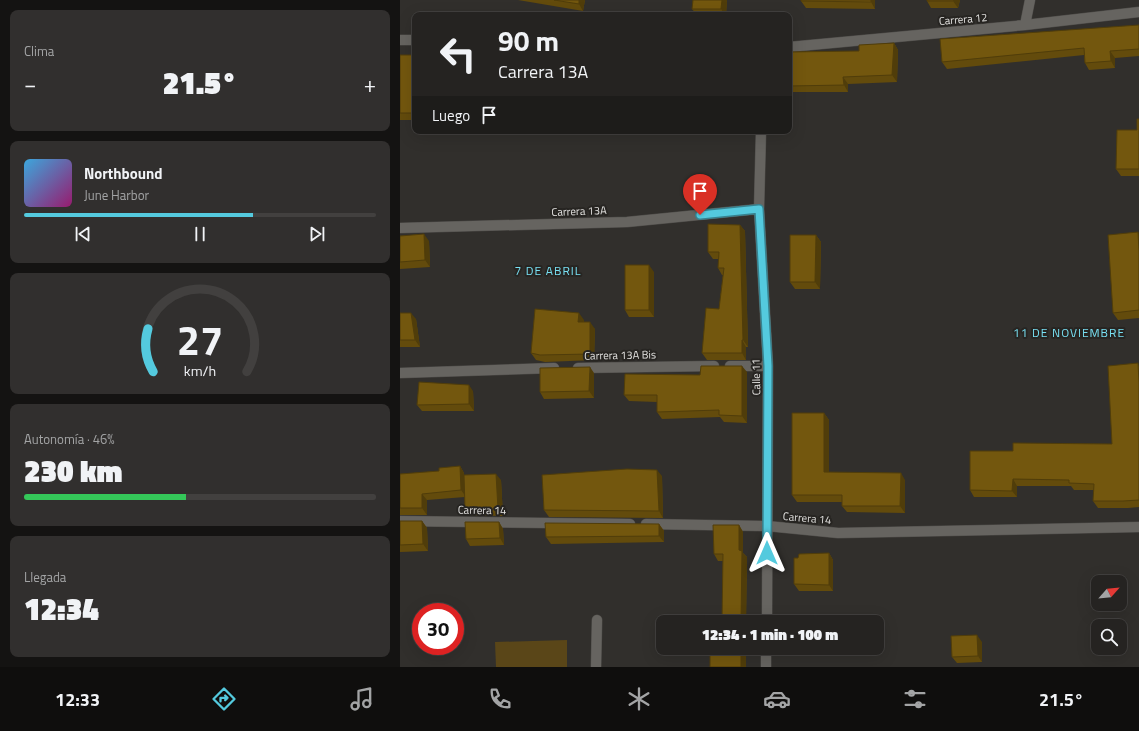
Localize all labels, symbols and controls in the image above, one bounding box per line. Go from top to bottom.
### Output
street label: Carrera 12 [938,9,988,29]
text: 90 m [498,19,559,62]
icon: left [432,28,484,80]
text: Clima [24,41,54,61]
text: Carrera 13A [498,58,588,85]
text: 21.5° [163,60,237,106]
text: − [24,67,36,101]
text: + [364,67,376,101]
text: Luego [432,104,470,127]
icon: arrive [478,104,500,126]
text: Northbound [84,162,163,185]
pin [683,174,717,215]
icon: arrive [689,180,711,202]
text: June Harbor [84,185,149,205]
street label: Carrera 13A [551,202,607,220]
icon: previous [72,223,94,245]
icon: pause [189,223,211,245]
icon: next [306,223,328,245]
district label: 7 DE ABRIL [514,261,582,280]
text: 27 [177,307,223,370]
district label: 11 DE NOVIEMBRE [1013,323,1125,342]
street label: Carrera 13A Bis [584,346,656,364]
street label: Calle 11 [748,358,764,396]
text: km/h [184,359,216,381]
text: Autonomía · 46% [24,429,115,449]
text: 230 km [24,448,122,494]
street label: Carrera 14 [458,502,506,518]
street label: Carrera 14 [782,508,832,528]
position arrow [746,532,788,574]
text: Llegada [24,567,66,587]
north arrow [1091,575,1127,611]
map controls [1091,575,1127,655]
text: 12:34 [24,586,99,632]
speed limit sign: 30 [412,603,464,655]
button: search [1091,619,1127,655]
text: 12:34 · 1 min · 100 m [702,623,838,646]
icon: directions [210,685,238,713]
icon: music [348,685,376,713]
icon: phone [486,685,514,713]
icon: climate [625,685,653,713]
icon: car [763,685,791,713]
icon: filters [901,685,929,713]
text: 12:33 [55,686,100,713]
text: 21.5° [1039,686,1084,713]

